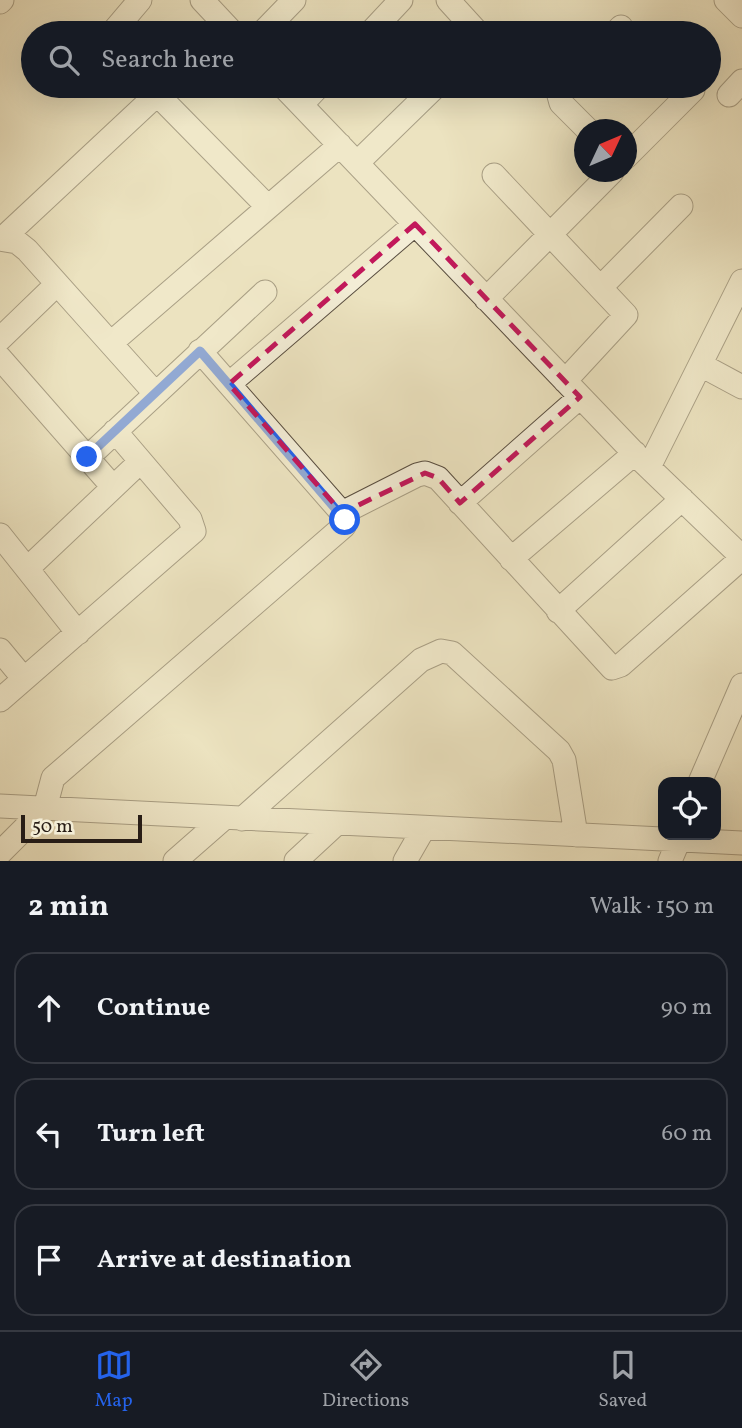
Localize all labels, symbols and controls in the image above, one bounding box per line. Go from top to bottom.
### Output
search box [21,21,721,98]
icon: search [45,41,83,79]
text: Search here [101,42,234,78]
north arrow [574,119,637,182]
route end [71,441,102,472]
route start [329,504,360,535]
map controls [658,777,721,840]
button: locate [658,777,721,840]
scale bar [21,812,142,844]
text: 50 m [32,814,73,840]
text: 2 min [28,886,109,928]
text: Walk · 150 m [590,891,714,923]
icon: ahead [30,989,68,1027]
text: Continue [97,990,210,1026]
text: 90 m [661,992,712,1024]
icon: left [30,1115,68,1153]
text: Turn left [97,1116,205,1152]
text: 60 m [662,1118,712,1150]
icon: arrive [30,1241,68,1279]
text: Arrive at destination [97,1242,352,1278]
tab: Map [95,1346,133,1414]
tab: Directions [322,1346,409,1414]
tab: Saved [598,1346,647,1414]

